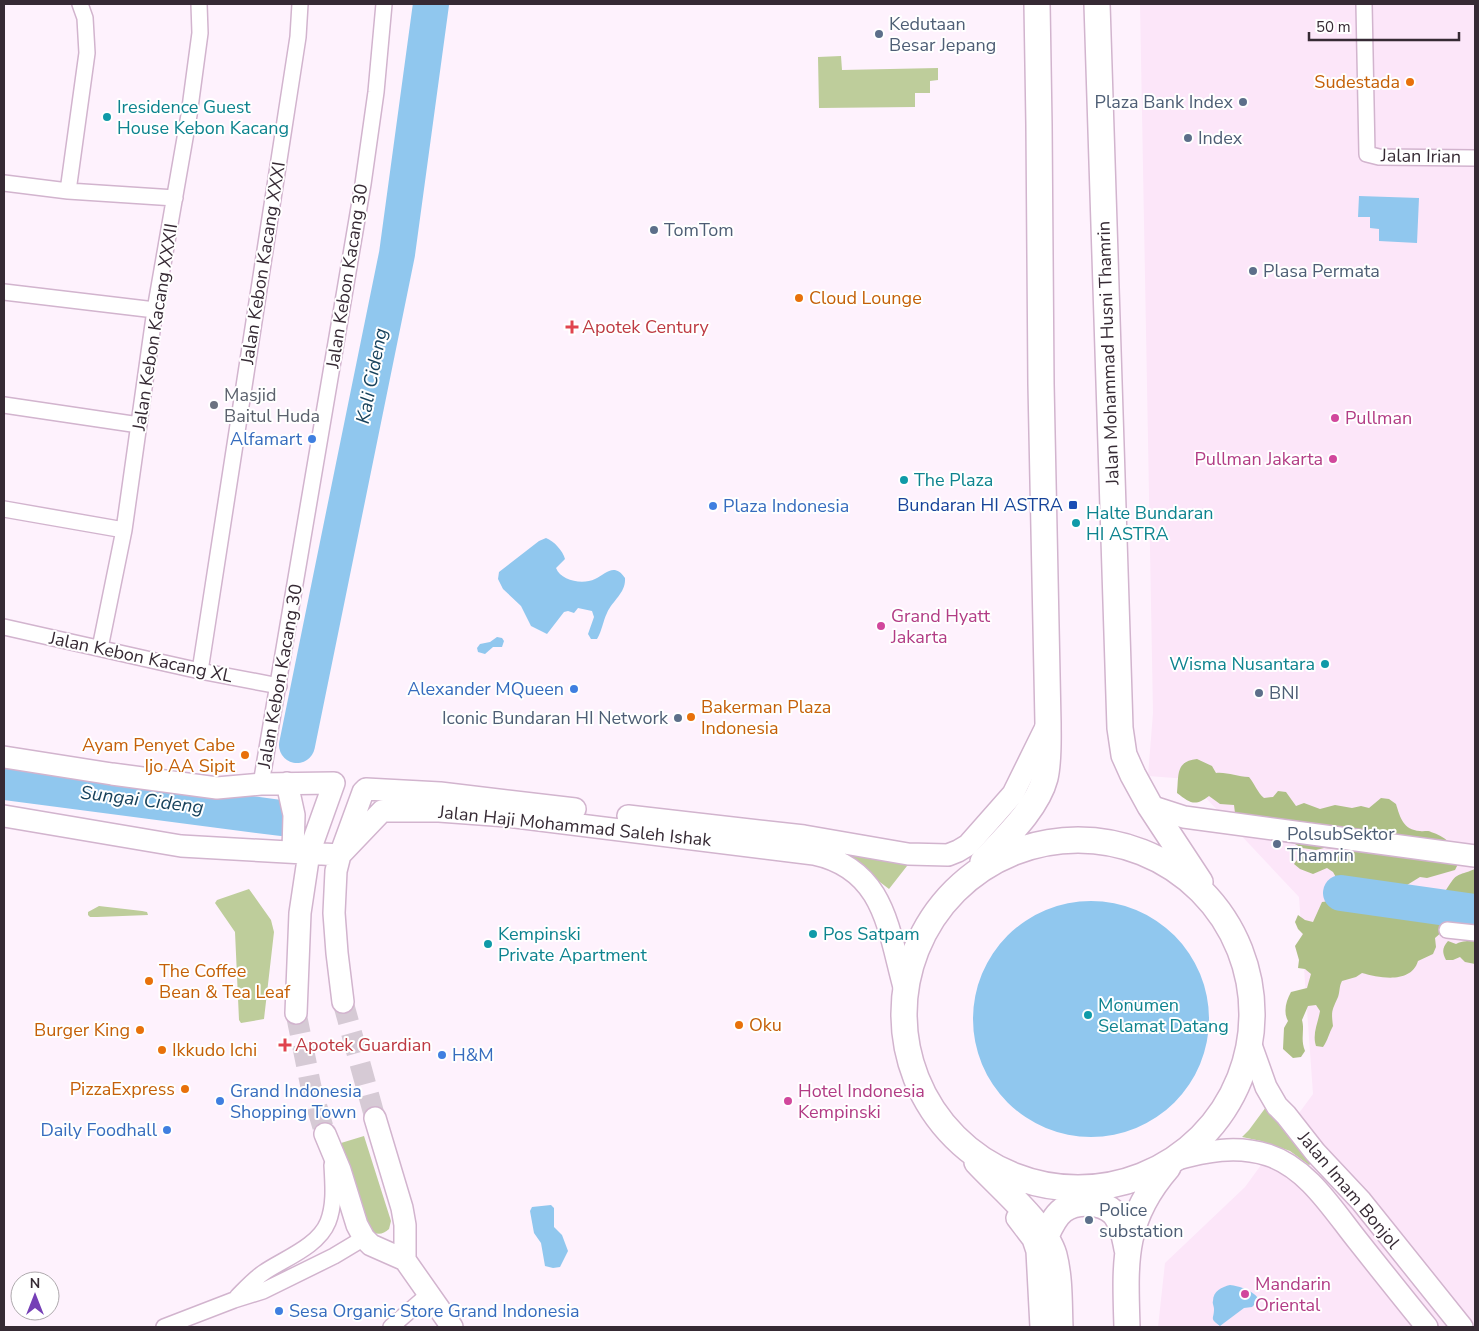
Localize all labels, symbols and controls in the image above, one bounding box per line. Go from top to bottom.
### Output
scale bar [1309,10,1459,42]
place label: Kedutaan Besar Jepang [889,12,996,57]
text: 50 m [1316,17,1351,37]
marker: Kedutaan Besar Jepang [873,28,885,40]
place label: Sudestada [1314,70,1400,94]
marker: Sudestada [1404,76,1416,88]
place label: Plaza Bank Index [1094,90,1234,114]
place label: Iresidence Guest House Kebon Kacang [117,95,289,140]
marker: Plaza Bank Index [1237,96,1249,108]
marker: Iresidence Guest House Kebon Kacang [101,111,113,123]
place label: Index [1198,126,1243,150]
marker: Index [1182,132,1194,144]
street label: Jalan Irian [1380,143,1461,169]
street label: Jalan Kebon Kacang XXXI [235,160,291,367]
street label: Jalan Kebon Kacang 30 [320,182,373,371]
place label: TomTom [664,218,734,242]
street label: Jalan Mohammad Husni Thamrin [1091,221,1125,486]
street label: Jalan Kebon Kacang XXXII [127,222,183,433]
marker: TomTom [648,224,660,236]
place label: Plasa Permata [1263,259,1380,283]
marker: Plasa Permata [1247,265,1259,277]
place label: Cloud Lounge [809,286,922,310]
marker: Cloud Lounge [793,292,805,304]
place label: Apotek Century [582,315,710,339]
marker: Apotek Century [566,321,578,333]
water label: Kali Cideng [350,326,394,426]
place label: Masjid Baitul Huda [224,383,320,428]
marker: Masjid Baitul Huda [208,399,220,411]
place label: Pullman [1345,406,1412,430]
marker: Pullman [1329,412,1341,424]
place label: Alfamart [230,427,303,451]
marker: Alfamart [306,433,318,445]
place label: Pullman Jakarta [1195,447,1323,471]
marker: Pullman Jakarta [1327,453,1339,465]
place label: The Plaza [914,468,993,492]
marker: The Plaza [898,474,910,486]
place label: Bundaran HI ASTRA [897,493,1063,517]
place label: Plaza Indonesia [723,494,849,518]
marker: Bundaran HI ASTRA [1067,499,1079,511]
marker: Plaza Indonesia [707,500,719,512]
place label: Halte Bundaran HI ASTRA [1086,501,1213,546]
marker: Halte Bundaran HI ASTRA [1070,517,1082,529]
street label: Jalan Kebon Kacang 30 [252,582,308,771]
place label: Grand Hyatt Jakarta [890,604,991,649]
marker: Grand Hyatt Jakarta [875,620,887,632]
street label: Jalan Kebon Kacang XL [46,626,235,688]
place label: Wisma Nusantara [1169,652,1315,676]
marker: Wisma Nusantara [1319,658,1331,670]
place label: Alexander MQueen [407,677,564,701]
place label: BNI [1269,681,1299,705]
marker: Alexander MQueen [568,683,580,695]
marker: BNI [1253,687,1265,699]
place label: Bakerman Plaza Indonesia [701,695,831,740]
place label: Iconic Bundaran HI Network [442,706,669,730]
marker: Bakerman Plaza Indonesia [685,711,697,723]
marker: Iconic Bundaran HI Network [672,712,684,724]
place label: Ayam Penyet Cabe Ijo AA Sipit [82,733,236,778]
marker: Ayam Penyet Cabe Ijo AA Sipit [239,749,251,761]
water label: Sungai Cideng [79,780,205,820]
street label: Jalan Haji Mohammad Saleh Ishak [436,800,714,852]
place label: PolsubSektor Thamrin [1287,822,1395,867]
marker: PolsubSektor Thamrin [1271,838,1283,850]
place label: Kempinski Private Apartment [498,922,647,967]
place label: Pos Satpam [823,922,920,946]
marker: Pos Satpam [807,928,819,940]
marker: Kempinski Private Apartment [482,938,494,950]
place label: The Coffee Bean & Tea Leaf [159,959,291,1004]
marker: The Coffee Bean & Tea Leaf [143,975,155,987]
place label: Monumen Selamat Datang [1098,993,1229,1038]
marker: Monumen Selamat Datang [1082,1009,1094,1021]
place label: Oku [749,1013,782,1037]
place label: Burger King [34,1018,130,1042]
marker: Oku [733,1019,745,1031]
marker: Burger King [134,1024,146,1036]
place label: Apotek Guardian [295,1033,431,1057]
place label: Ikkudo Ichi [172,1038,257,1062]
marker: Apotek Guardian [279,1039,291,1051]
place label: H&M [452,1043,494,1067]
marker: Ikkudo Ichi [156,1044,168,1056]
marker: H&M [436,1049,448,1061]
place label: PizzaExpress [70,1077,175,1101]
place label: Grand Indonesia Shopping Town [230,1079,362,1124]
place label: Hotel Indonesia Kempinski [798,1079,925,1124]
marker: PizzaExpress [179,1083,191,1095]
marker: Grand Indonesia Shopping Town [214,1095,226,1107]
marker: Hotel Indonesia Kempinski [782,1095,794,1107]
place label: Daily Foodhall [40,1118,158,1142]
marker: Daily Foodhall [161,1124,173,1136]
street label: Jalan Imam Bonjol [1292,1125,1406,1254]
place label: Police substation [1099,1198,1183,1243]
marker: Police substation [1083,1214,1095,1226]
north arrow [10,1271,60,1321]
place label: Mandarin Oriental [1255,1272,1331,1317]
text: N [30,1274,40,1293]
marker: Mandarin Oriental [1239,1288,1251,1300]
place label: Sesa Organic Store Grand Indonesia [289,1299,580,1323]
marker: Sesa Organic Store Grand Indonesia [273,1305,285,1317]

